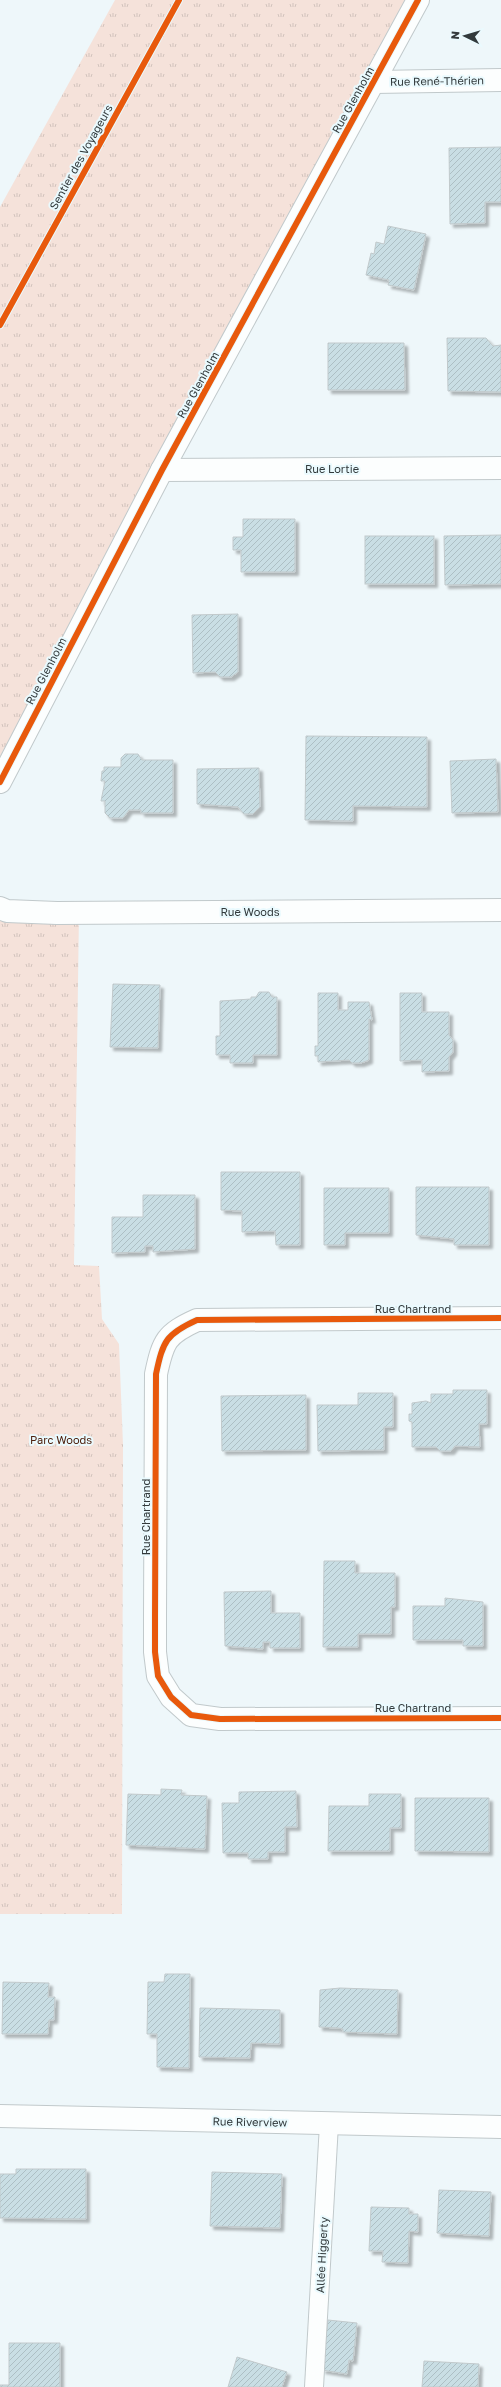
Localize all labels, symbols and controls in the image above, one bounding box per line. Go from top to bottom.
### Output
north arrow [445,16,485,56]
text: N [448,30,461,40]
street label: Rue Glenholm [329,64,376,135]
street label: Rue René-Thérien [390,73,484,88]
street label: Sentier des Voyageurs [46,102,115,211]
street label: Rue Glenholm [174,349,221,420]
street label: Rue Lortie [305,462,359,475]
street label: Rue Glenholm [22,635,69,706]
street label: Rue Woods [221,905,280,918]
street label: Rue Chartrand [375,1302,451,1315]
park label: Parc Woods [30,1433,92,1446]
street label: Rue Chartrand [139,1479,152,1555]
street label: Rue Chartrand [375,1701,451,1714]
street label: Rue Riverview [213,2114,288,2129]
street label: Allée Higgerty [313,2217,330,2293]

